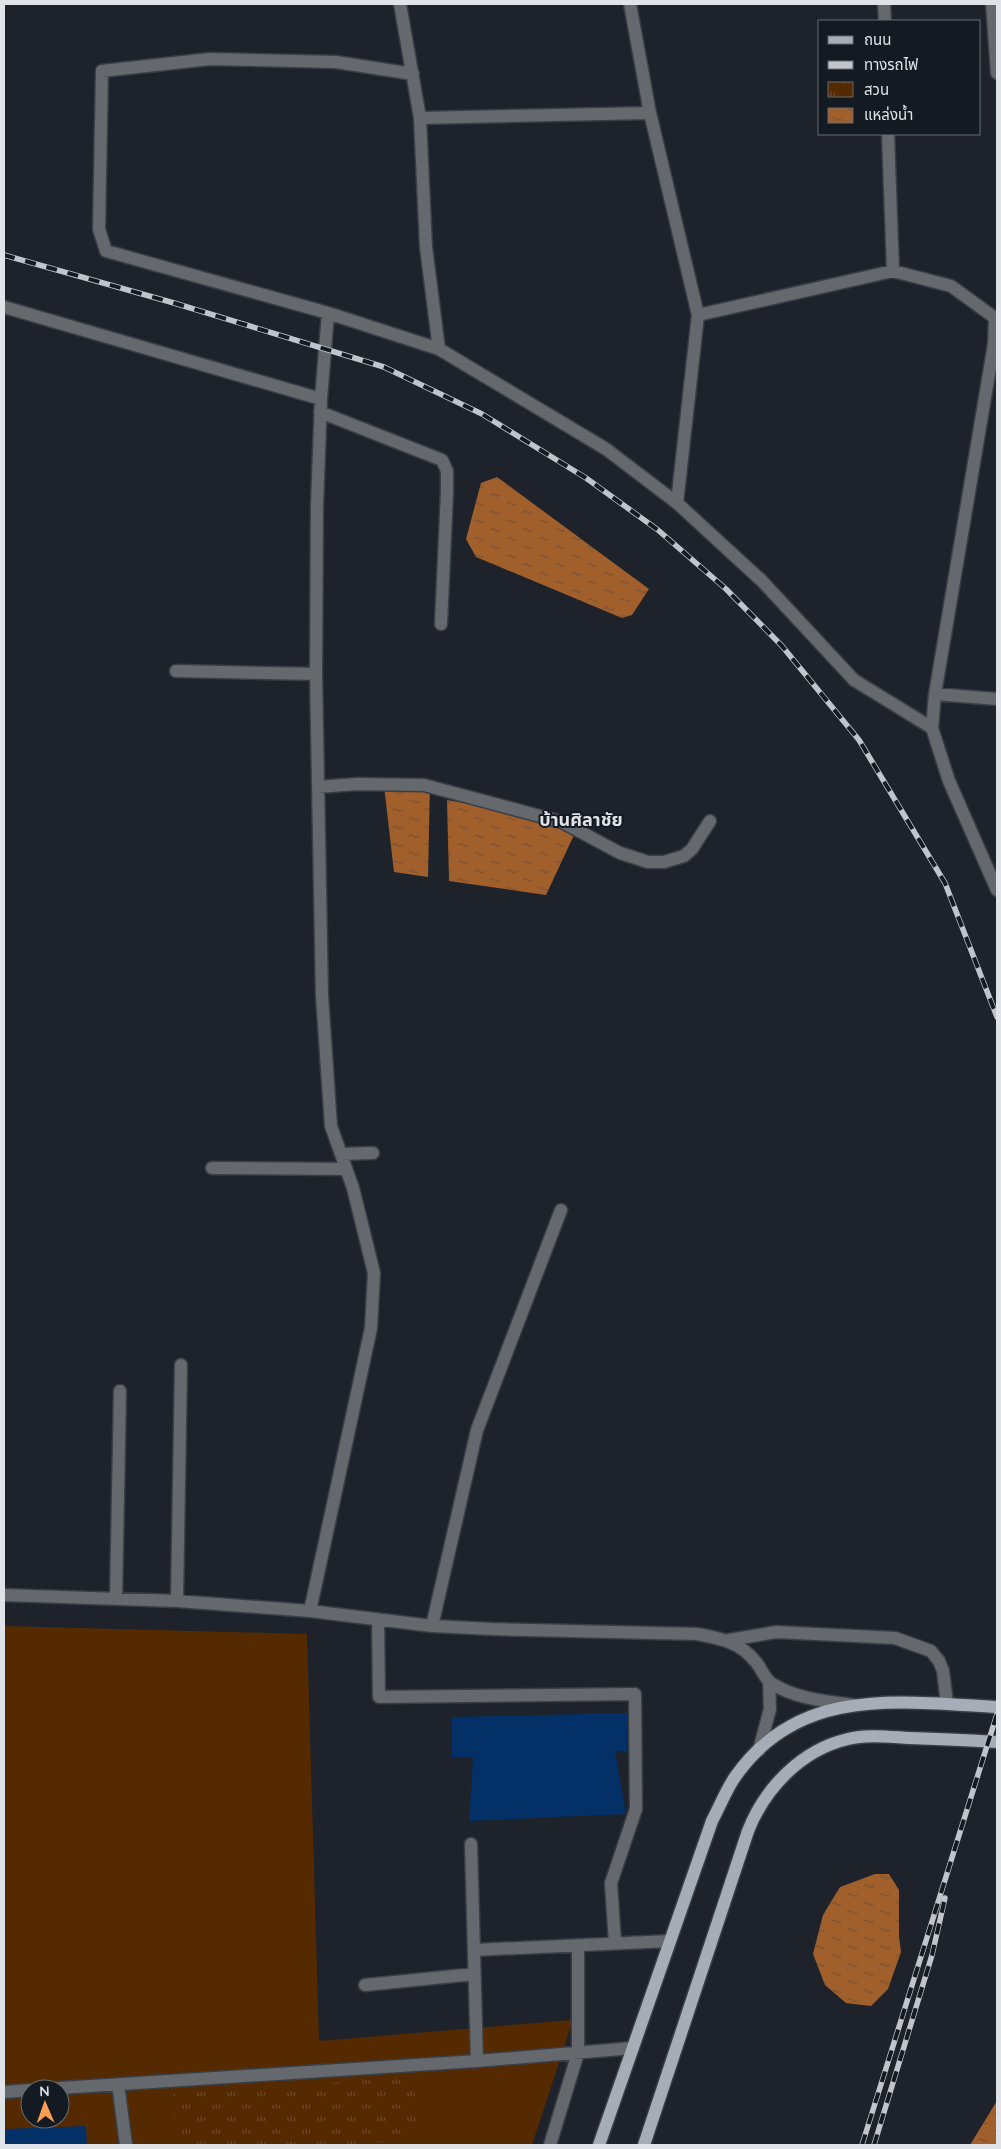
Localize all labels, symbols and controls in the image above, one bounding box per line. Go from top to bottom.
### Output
legend [818,20,981,135]
text: ถนน [864,30,891,49]
text: ทางรถไฟ [864,55,918,74]
text: สวน [864,80,889,99]
text: แหล่งน้ำ [864,104,913,124]
district label: บ้านศิลาชัย [539,808,623,831]
north arrow [20,2079,70,2129]
text: N [39,2082,50,2100]

